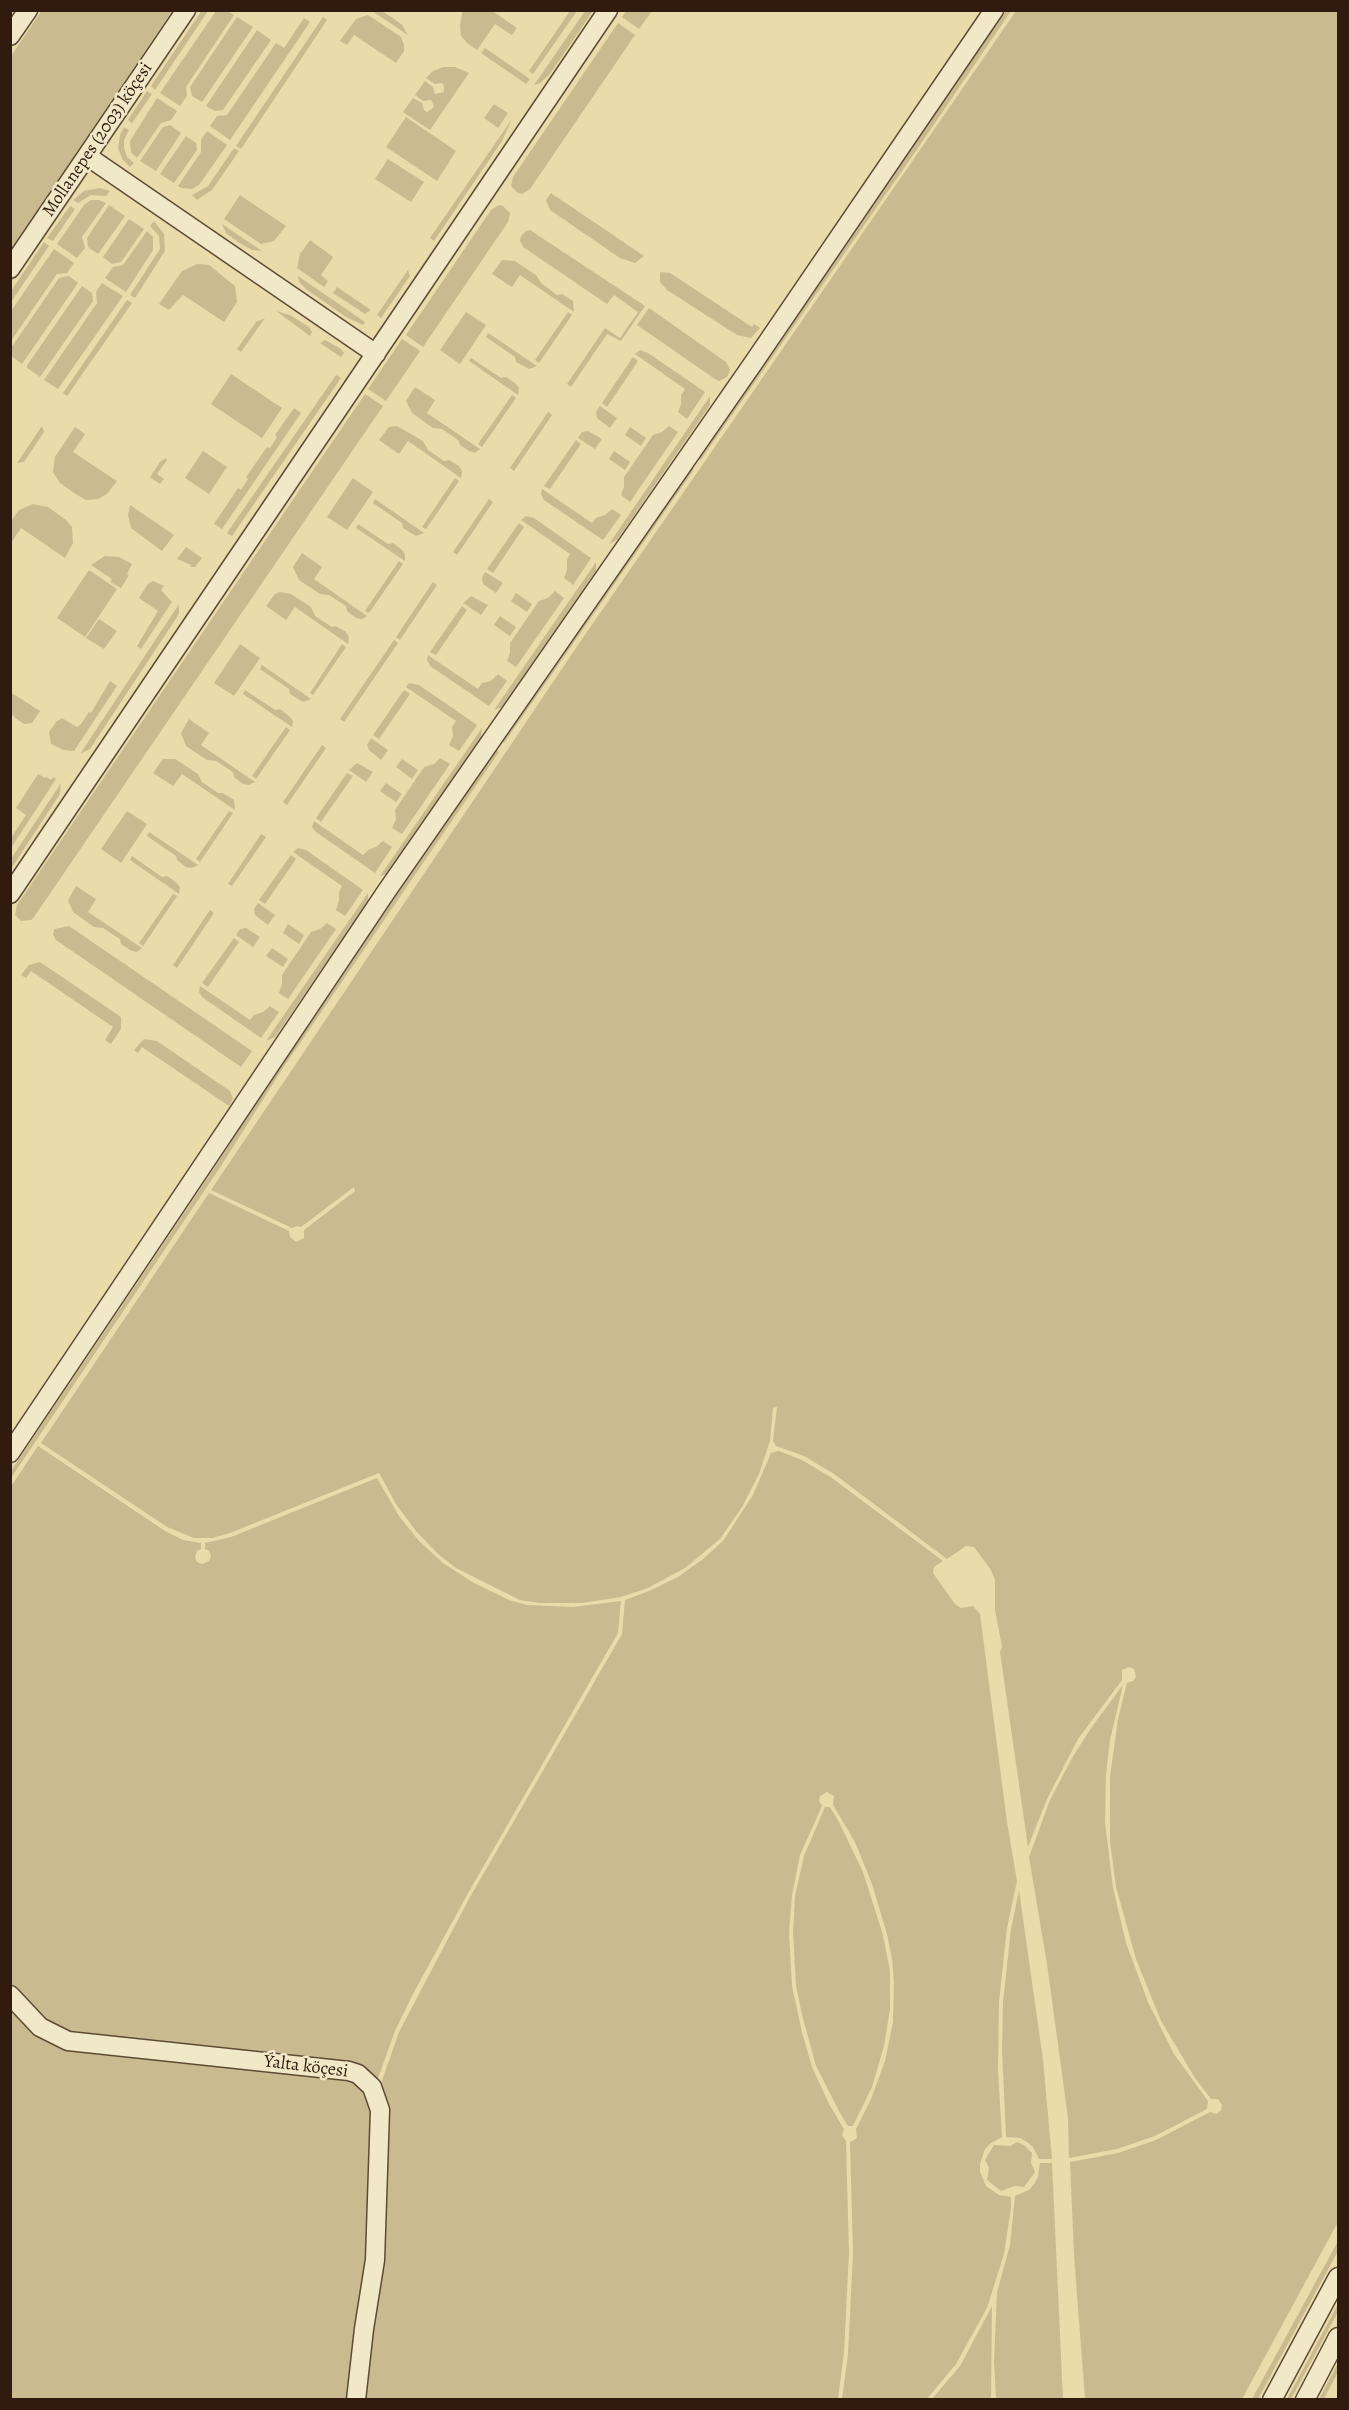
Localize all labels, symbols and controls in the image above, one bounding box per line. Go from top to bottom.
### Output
street label: Mollanepes (2003) köçesi [38,59,158,221]
street label: Ýalta köçesi [263,2051,349,2083]

